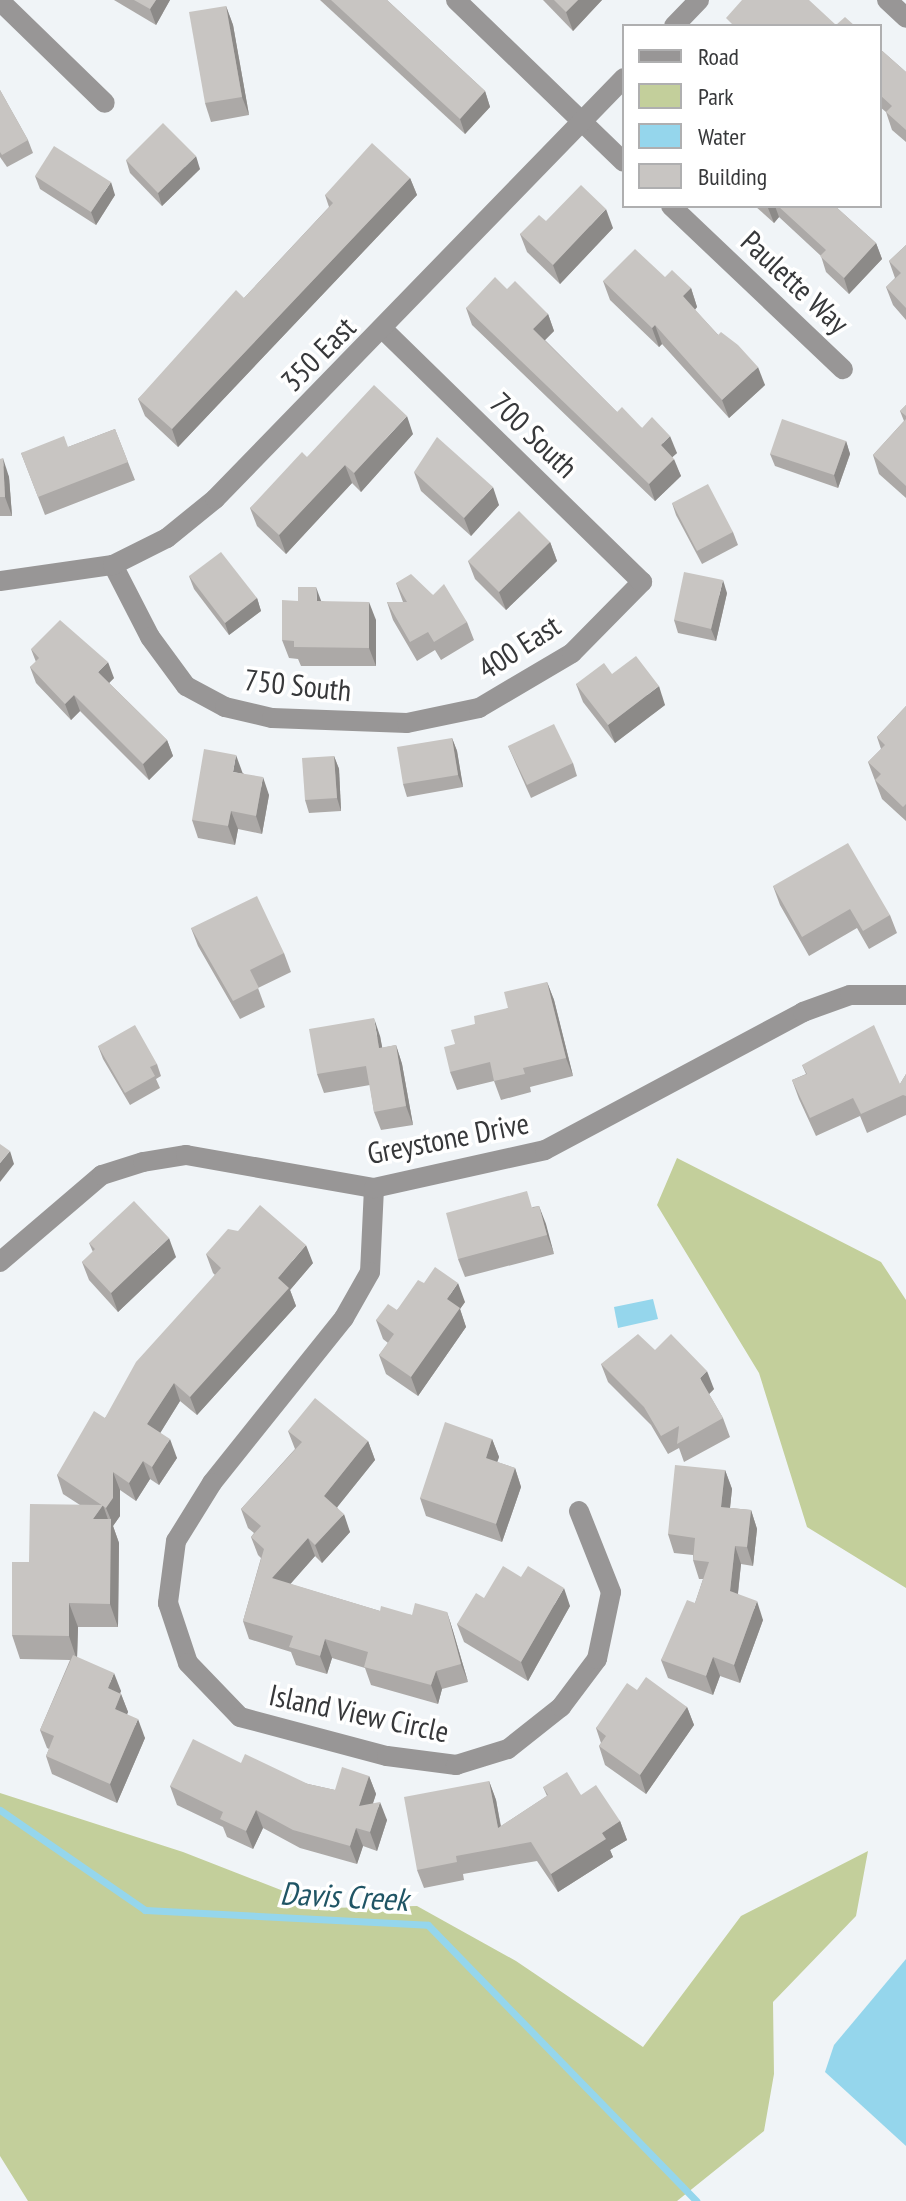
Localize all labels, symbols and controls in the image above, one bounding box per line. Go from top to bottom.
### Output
legend [622,24,882,208]
text: Road [698,41,739,72]
text: Park [698,81,734,112]
text: Water [698,121,746,152]
text: Building [698,161,767,192]
street label: Paulette Way [734,223,856,341]
street label: 350 East [273,309,363,399]
street label: 700 South [483,385,585,485]
street label: 400 East [471,607,567,687]
street label: 750 South [243,661,353,709]
street label: Greystone Drive [364,1105,532,1171]
street label: Island View Circle [265,1676,453,1750]
water label: Davis Creek [279,1873,409,1919]

